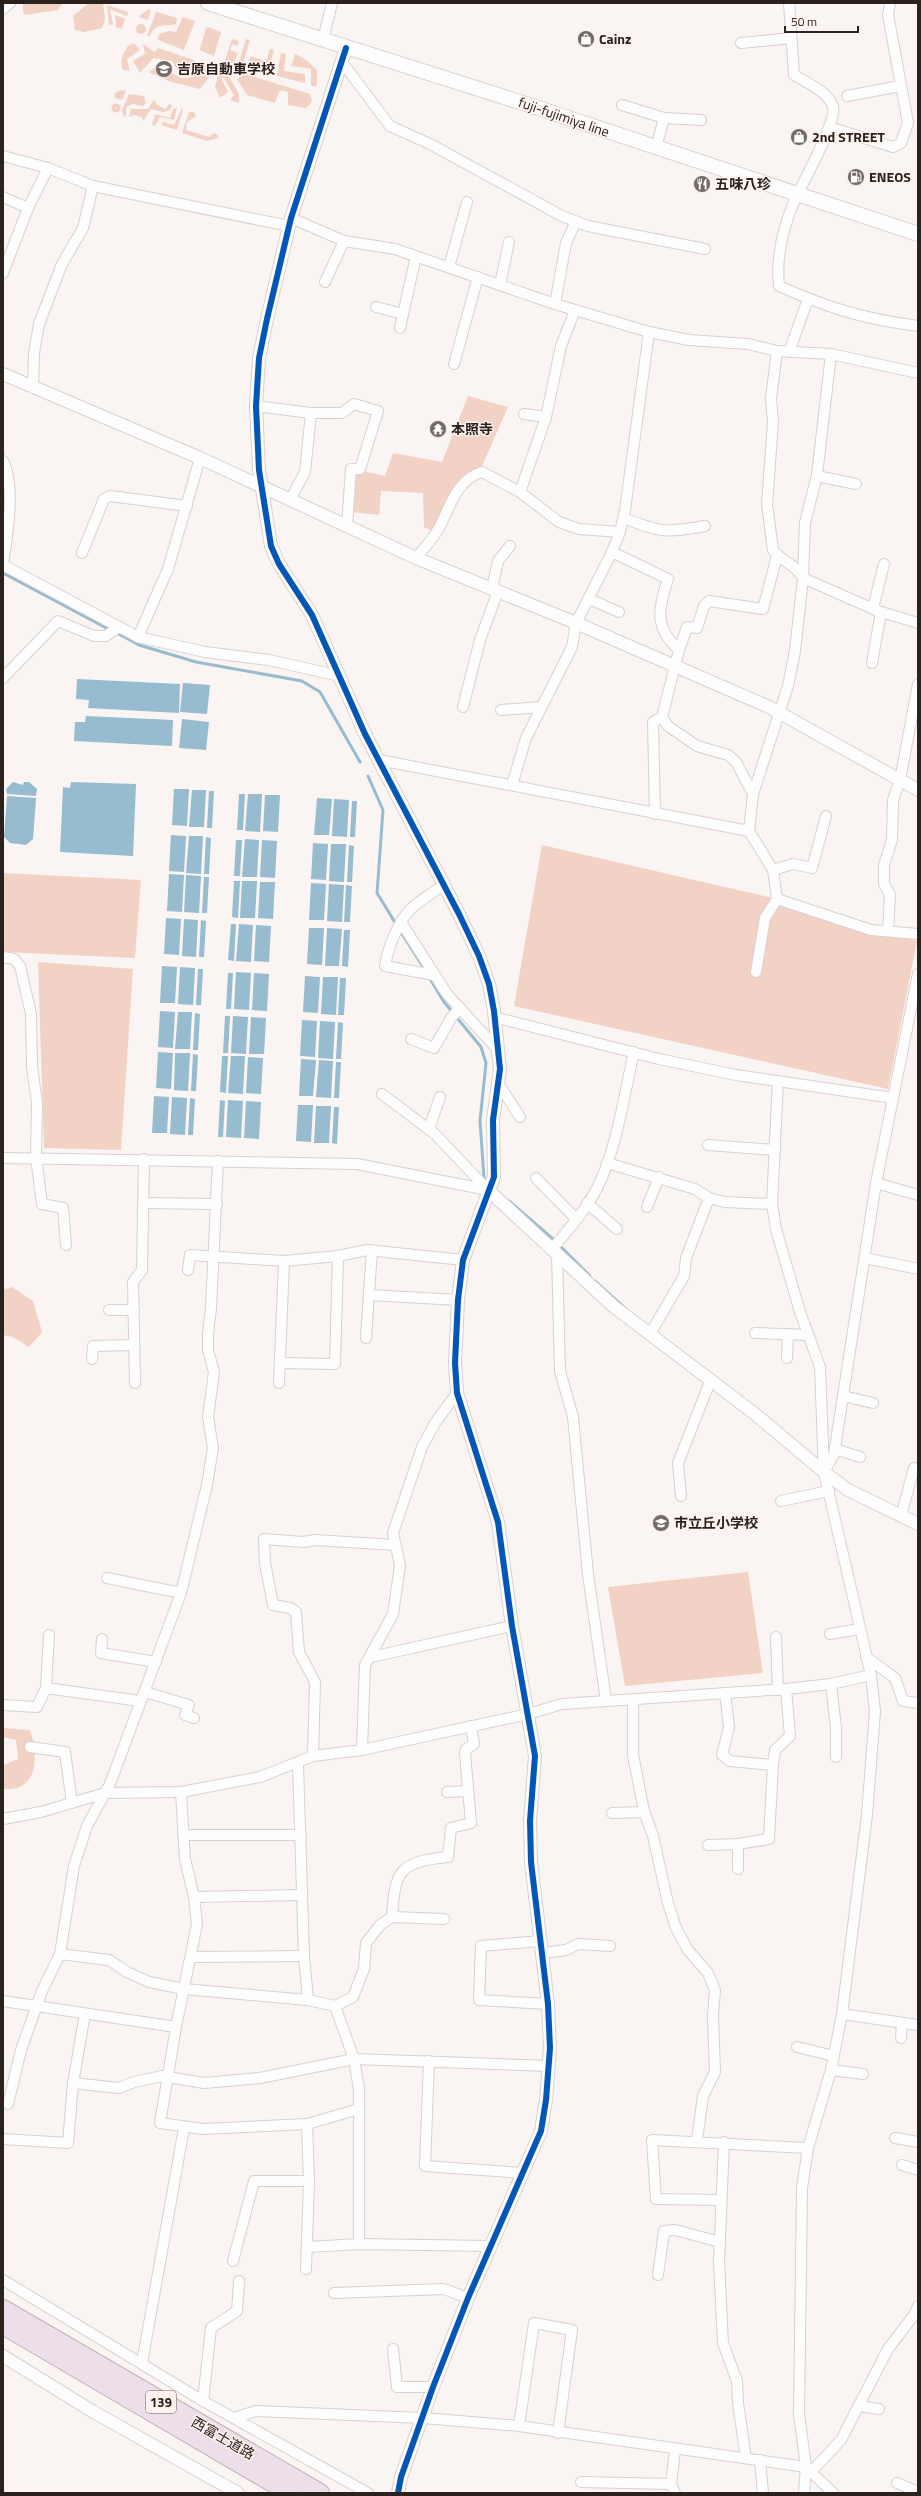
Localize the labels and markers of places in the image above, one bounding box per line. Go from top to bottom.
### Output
place label: Cainz [599,28,631,49]
shop icon: Cainz [576,29,596,49]
place label: 吉原自動車学校 [177,58,275,79]
school or university icon: 吉原自動車学校 [154,59,174,79]
place label: 2nd STREET [812,126,886,147]
shop icon: 2nd STREET [789,127,809,147]
place label: ENEOS [869,166,911,187]
fuel station icon: ENEOS [846,167,866,187]
place label: 五味八珍 [715,173,771,194]
restaurant icon: 五味八珍 [692,174,712,194]
place label: 本照寺 [451,418,493,439]
temple icon: 本照寺 [428,419,448,439]
place label: 市立丘小学校 [674,1512,758,1533]
school or university icon: 市立丘小学校 [651,1513,671,1533]

